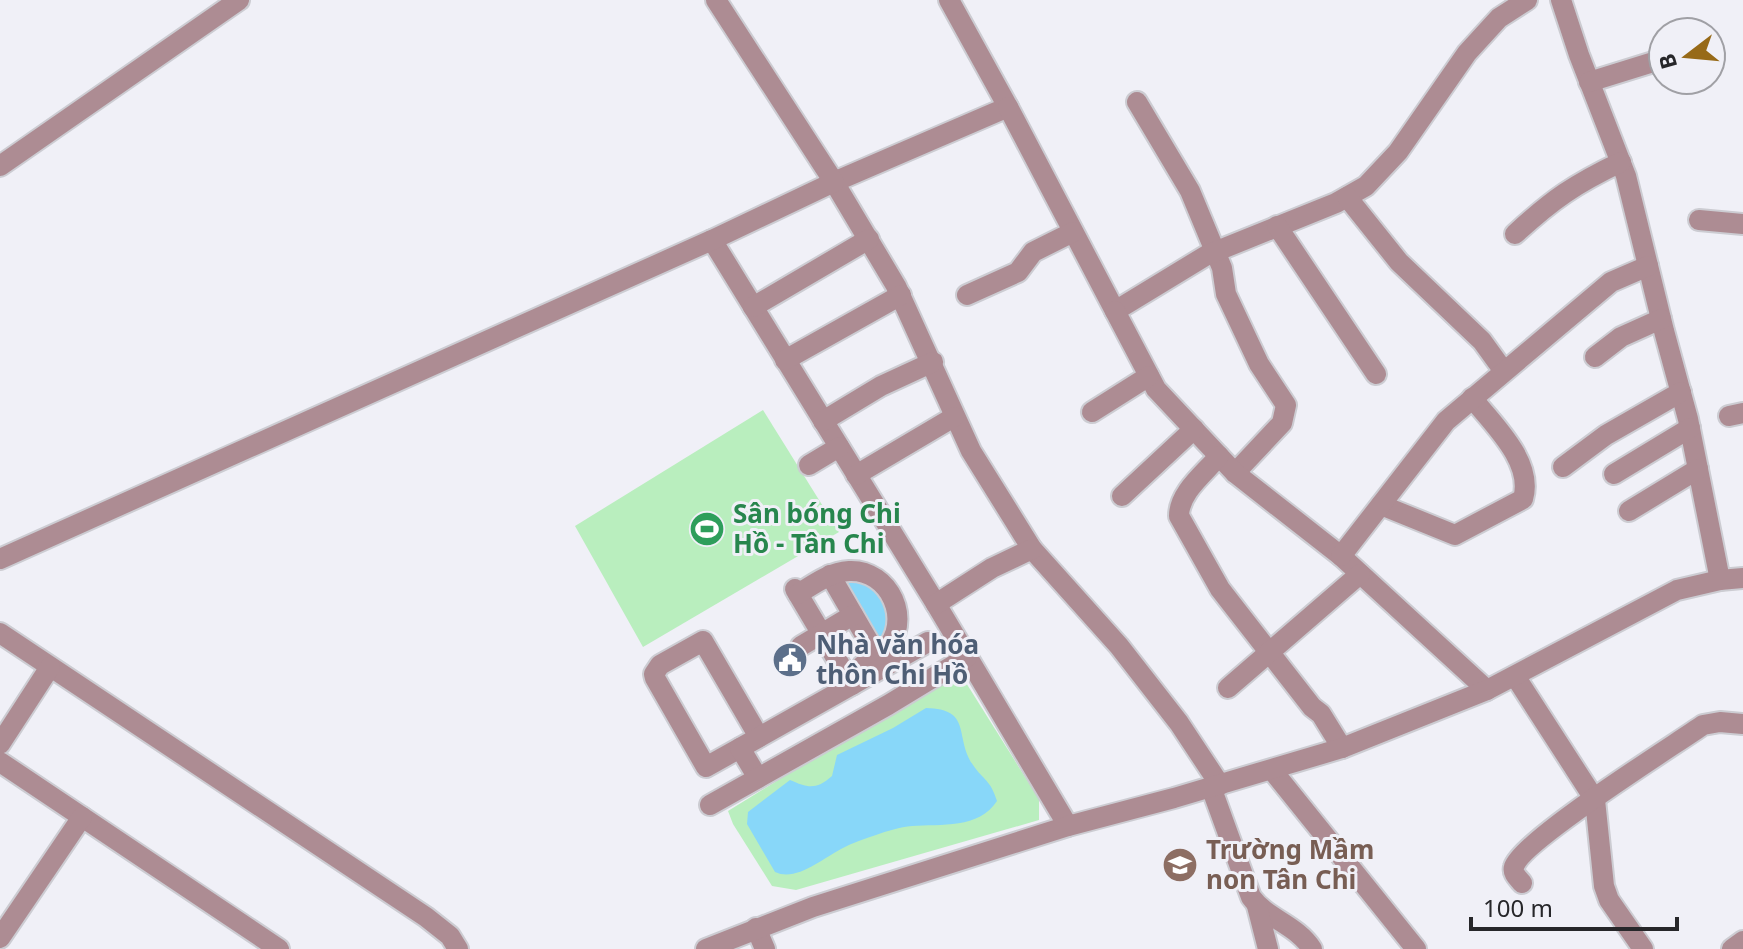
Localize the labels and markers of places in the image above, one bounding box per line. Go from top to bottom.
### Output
place label: Sân bóng Chi Hồ - Tân Chi [733,495,901,561]
sports icon: Sân bóng Chi Hồ - Tân Chi [688,510,726,548]
place label: Nhà văn hóa thôn Chi Hồ [816,626,979,692]
public building icon: Nhà văn hóa thôn Chi Hồ [771,641,809,679]
place label: Trường Mầm non Tân Chi [1206,831,1374,897]
school or university icon: Trường Mầm non Tân Chi [1161,846,1199,884]

